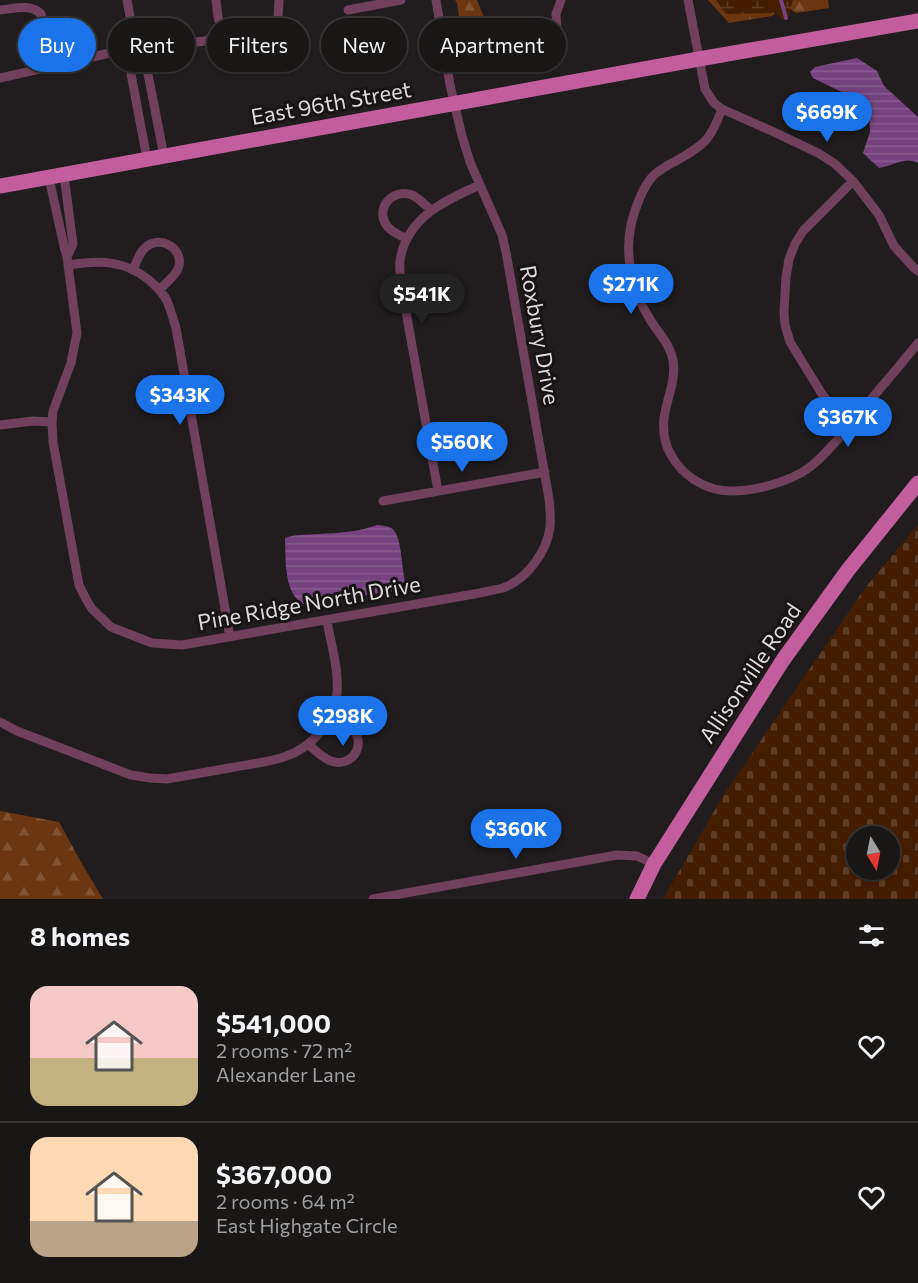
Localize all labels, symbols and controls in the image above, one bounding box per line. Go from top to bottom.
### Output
chip: Buy [18,18,96,72]
chip: Rent [108,18,195,72]
chip: Filters [207,18,309,72]
chip: New [321,18,407,72]
chip: Apartment [419,18,566,72]
street label: East 96th Street [249,75,413,130]
pin: $669K [785,92,869,143]
text: $669K [796,99,858,123]
street label: Roxbury Drive [515,263,566,407]
pin: $271K [589,264,673,315]
text: $271K [603,271,659,295]
pin: $541K [380,274,464,325]
text: $541K [393,281,451,305]
pin: $343K [138,375,222,426]
text: $343K [149,382,211,406]
pin: $367K [806,397,890,448]
text: $367K [818,404,878,428]
pin: $560K [420,422,504,473]
text: $560K [431,429,493,453]
street label: Pine Ridge North Drive [195,570,423,635]
street label: Allisonville Road [693,598,806,748]
pin: $298K [301,696,385,747]
text: $298K [312,703,374,727]
pin: $360K [474,809,558,860]
text: $360K [485,816,547,840]
north arrow [846,826,900,880]
map controls [846,826,900,880]
icon: filters [855,919,888,952]
text: 8 homes [30,920,130,951]
text: $541,000 [216,1007,331,1038]
icon: home [78,1010,150,1082]
icon: heart [855,1030,888,1063]
text: 2 rooms · 72 m² [216,1038,352,1062]
text: Alexander Lane [216,1062,356,1086]
text: $367,000 [216,1158,332,1189]
icon: home [78,1161,150,1233]
icon: heart [855,1181,888,1214]
text: 2 rooms · 64 m² [216,1189,355,1213]
text: East Highgate Circle [216,1213,397,1237]

